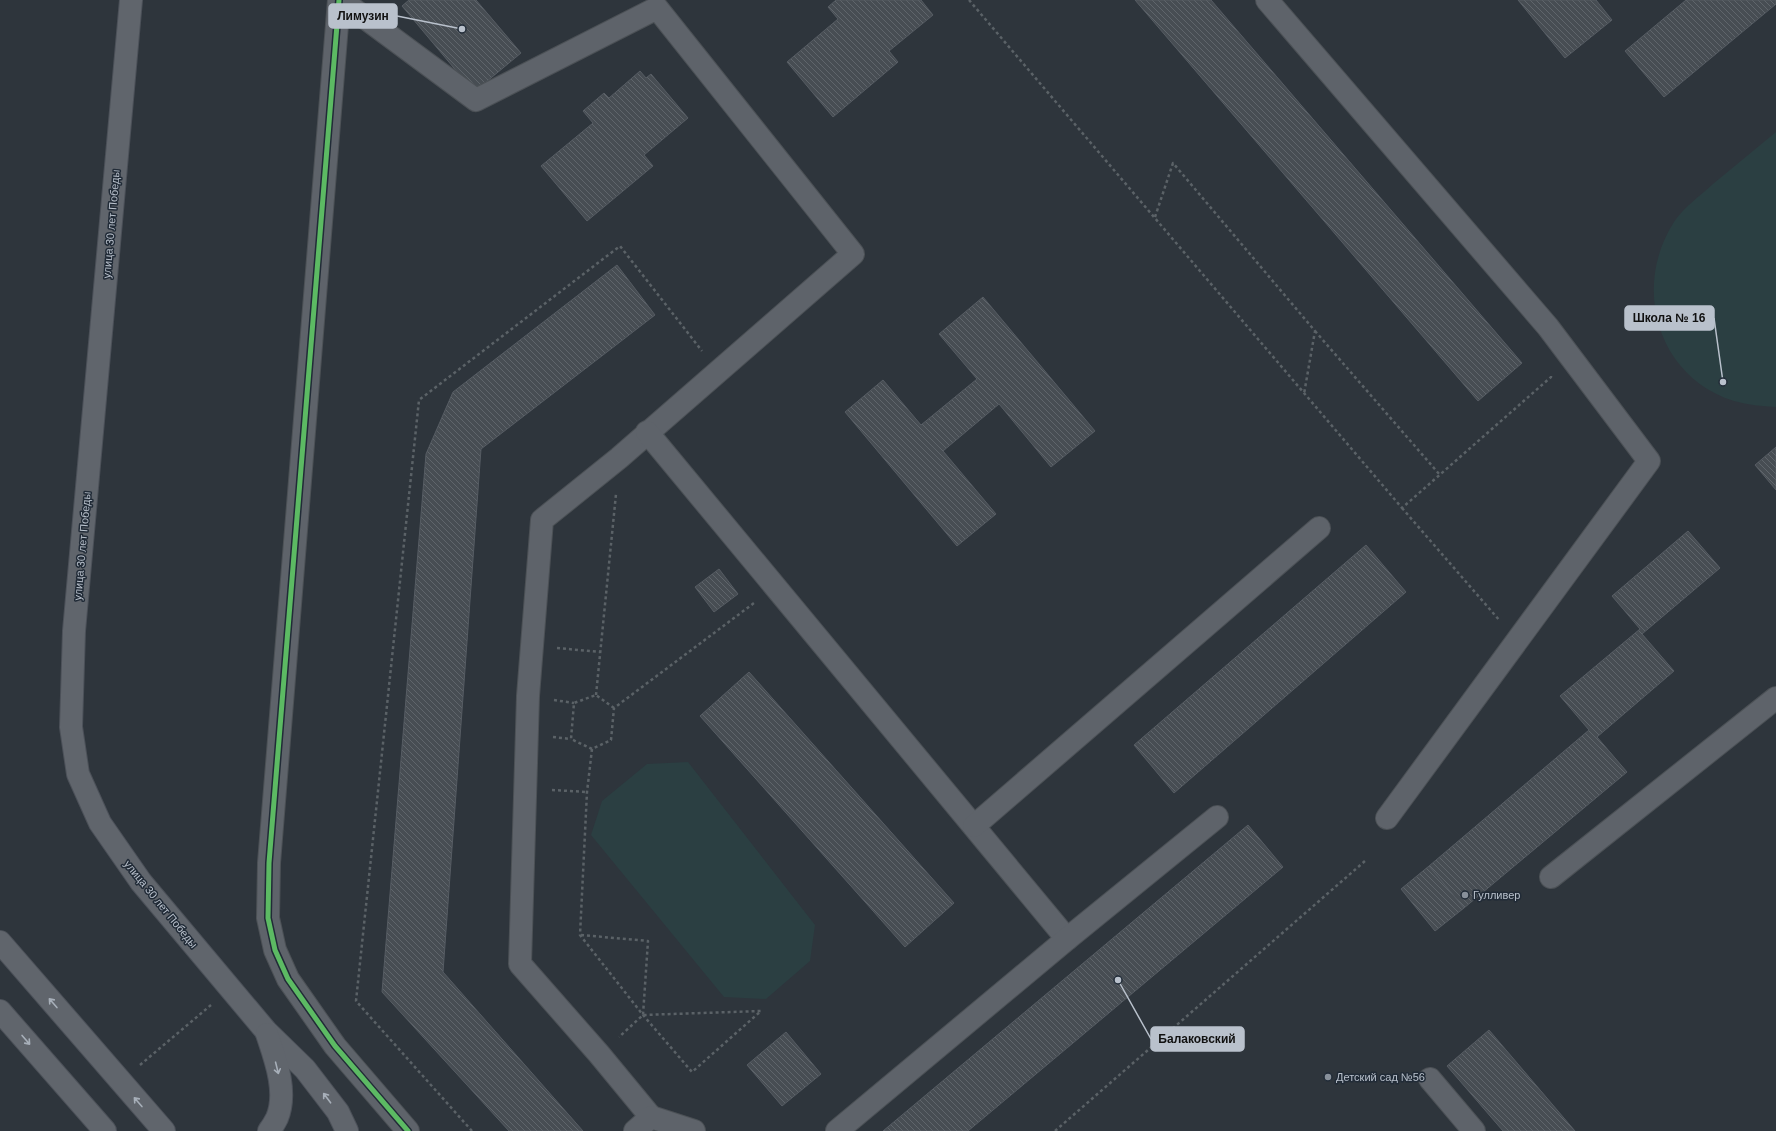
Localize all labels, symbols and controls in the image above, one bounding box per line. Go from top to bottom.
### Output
callout: Лимузин [329,4,397,28]
text: Лимузин [337,9,389,23]
street label: улица 30 лет Победы [100,169,122,279]
callout: Школа № 16 [1625,306,1714,330]
text: Школа № 16 [1633,311,1706,325]
street label: улица 30 лет Победы [71,491,93,601]
street label: улица 30 лет Победы [122,858,200,950]
place label: Гулливер [1473,889,1520,901]
marker: Гулливер [1460,890,1470,900]
one-way arrow [49,998,58,1009]
callout: Балаковский [1151,1027,1244,1051]
text: Балаковский [1158,1032,1236,1046]
one-way arrow [21,1035,30,1045]
one-way arrow [274,1062,282,1075]
place label: Детский сад №56 [1336,1071,1425,1083]
marker: Детский сад №56 [1323,1072,1333,1082]
one-way arrow [322,1092,331,1103]
one-way arrow [134,1096,143,1107]

